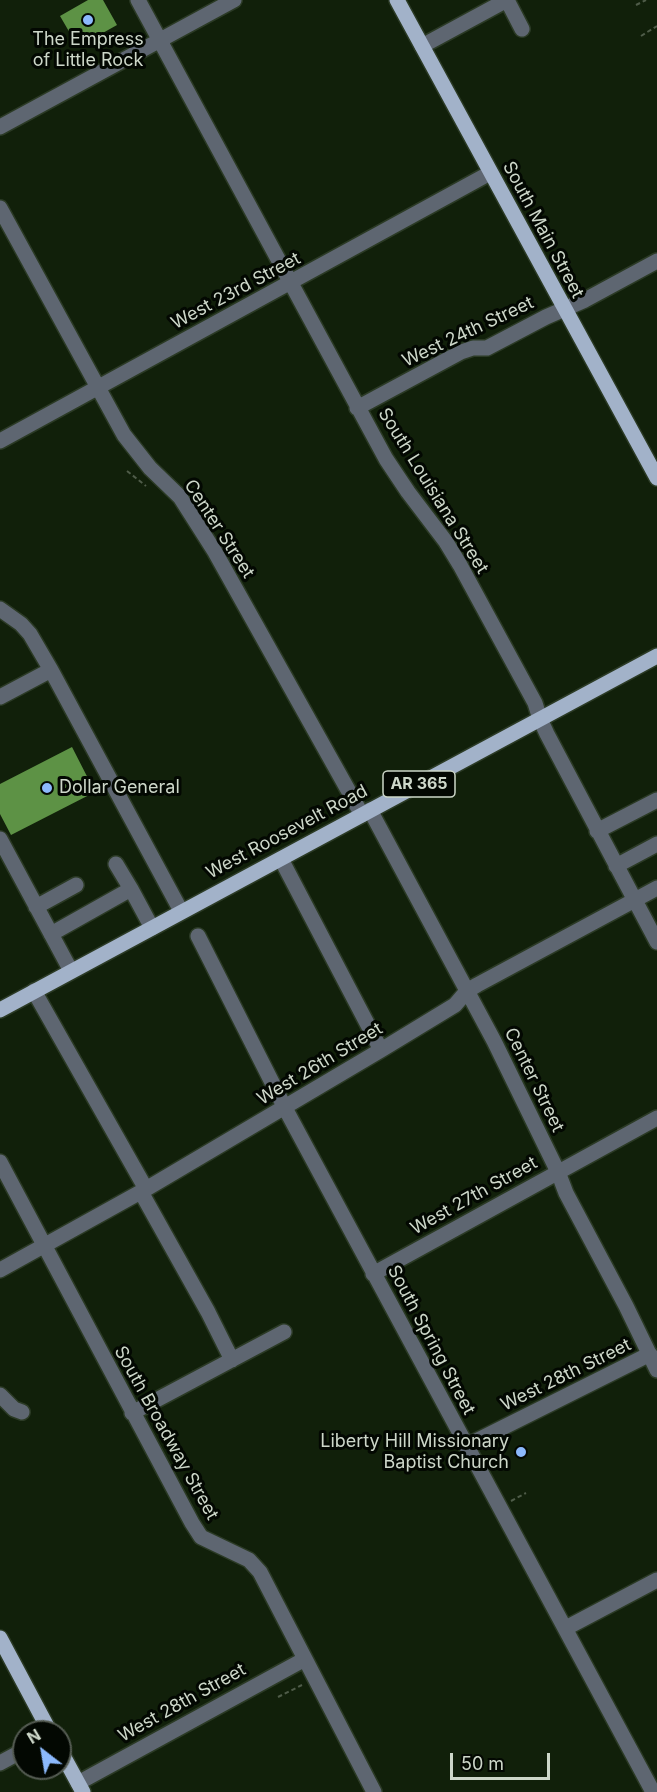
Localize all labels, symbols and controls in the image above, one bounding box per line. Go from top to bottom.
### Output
marker: The Empress of Little Rock [81,13,95,27]
place label: The Empress of Little Rock [32,29,144,72]
street label: South Main Street [498,158,588,302]
street label: West 23rd Street [168,248,304,334]
street label: West 24th Street [399,292,537,372]
street label: South Louisiana Street [373,404,493,578]
street label: Center Street [179,476,259,582]
road number: AR 365 [383,771,455,797]
place label: Dollar General [59,777,180,799]
street label: West Roosevelt Road [203,780,371,884]
marker: Dollar General [40,781,54,795]
street label: West 26th Street [253,1018,387,1110]
street label: Center Street [499,1024,569,1136]
street label: West 27th Street [407,1152,541,1240]
street label: South Spring Street [382,1262,480,1418]
street label: West 28th Street [497,1334,635,1416]
street label: South Broadway Street [109,1342,223,1524]
place label: Liberty Hill Missionary Baptist Church [320,1431,509,1474]
marker: Liberty Hill Missionary Baptist Church [514,1445,528,1459]
street label: West 28th Street [115,1659,249,1747]
north arrow [12,1720,72,1780]
text: N [23,1725,44,1748]
scale bar [453,1741,554,1779]
text: 50 m [461,1753,504,1774]

